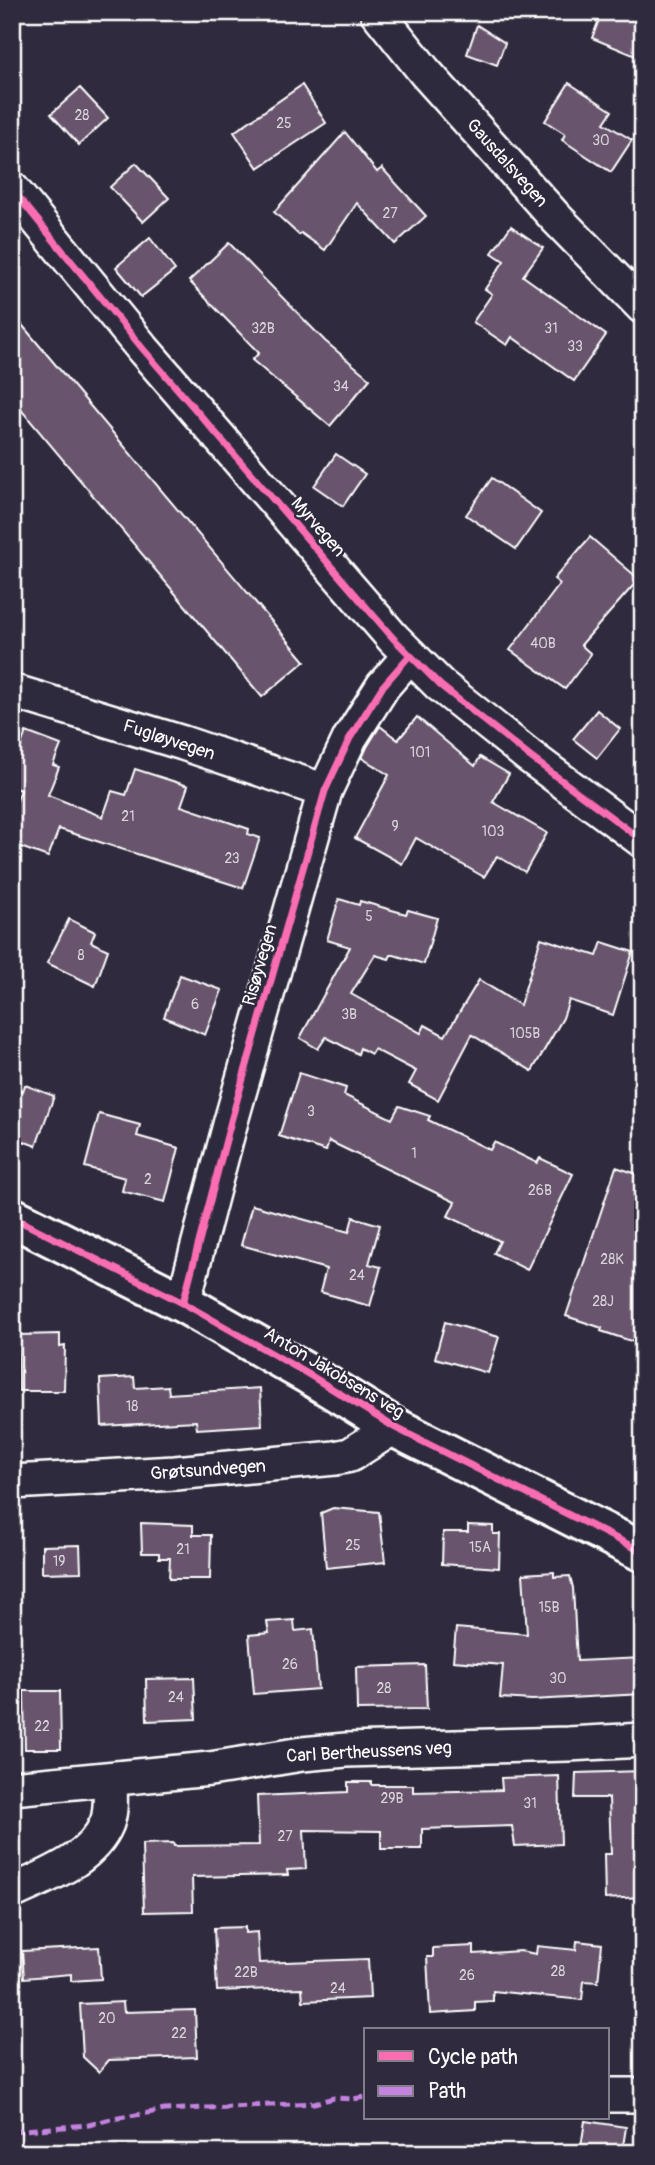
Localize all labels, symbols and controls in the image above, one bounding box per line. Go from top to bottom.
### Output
house number: 28 [75,107,89,124]
street label: Gausdalsvegen [461,114,553,212]
house number: 25 [276,115,292,132]
house number: 30 [592,132,610,149]
house number: 27 [382,205,398,222]
house number: 32B [251,320,275,337]
house number: 31 [544,320,558,337]
house number: 33 [567,338,583,355]
house number: 34 [333,378,349,395]
street label: Myrvegen [286,492,350,562]
house number: 40B [530,635,556,652]
street label: Fugløyvegen [120,714,218,766]
house number: 101 [410,744,430,761]
house number: 21 [121,808,135,825]
house number: 9 [391,818,399,835]
house number: 103 [482,823,505,840]
house number: 23 [224,850,240,867]
house number: 5 [365,908,373,925]
street label: Risøyvegen [237,922,283,1008]
house number: 8 [77,947,85,964]
house number: 6 [191,996,199,1013]
house number: 3B [341,1006,357,1023]
house number: 105B [510,1025,540,1042]
house number: 3 [307,1103,315,1120]
house number: 1 [411,1145,417,1162]
house number: 2 [144,1171,152,1188]
house number: 26B [528,1182,552,1199]
house number: 28K [600,1251,624,1268]
house number: 24 [349,1267,365,1284]
house number: 28J [592,1293,614,1310]
street label: Anton Jakobsens veg [260,1322,408,1424]
house number: 18 [126,1398,138,1415]
street label: Grøtsundvegen [149,1454,267,1486]
house number: 25 [345,1537,361,1554]
house number: 15A [469,1539,491,1556]
house number: 21 [176,1541,190,1558]
house number: 19 [53,1553,65,1570]
house number: 15B [539,1599,560,1616]
house number: 26 [282,1656,298,1673]
house number: 30 [549,1670,567,1687]
house number: 28 [377,1680,391,1697]
house number: 24 [168,1689,184,1706]
house number: 22 [34,1718,50,1735]
street label: Carl Bertheussens veg [286,1736,452,1768]
house number: 29B [381,1790,404,1807]
house number: 31 [523,1795,537,1812]
house number: 27 [277,1828,293,1845]
house number: 28 [551,1963,565,1980]
house number: 22B [234,1964,258,1981]
house number: 26 [459,1967,475,1984]
house number: 24 [330,1980,346,1997]
house number: 20 [98,2010,116,2027]
house number: 22 [171,2025,187,2042]
legend [364,2028,610,2120]
text: Cycle path [428,2044,518,2071]
text: Path [428,2078,466,2105]

